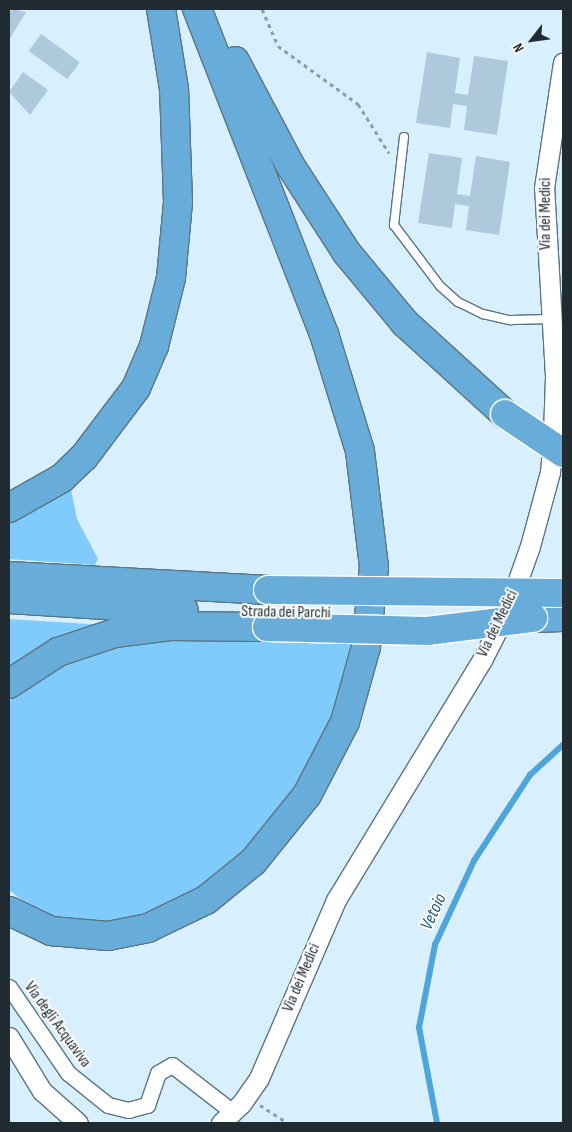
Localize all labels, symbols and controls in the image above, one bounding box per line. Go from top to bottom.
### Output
north arrow [507,15,557,65]
text: N [509,40,528,55]
street label: Via dei Medici [536,178,556,250]
street label: Via dei Medici [473,587,523,661]
street label: Strada dei Parchi [241,603,331,623]
water label: Vetoio [416,890,452,934]
street label: Via dei Medici [279,941,325,1015]
street label: Via degli Acquaviva [19,978,95,1072]

